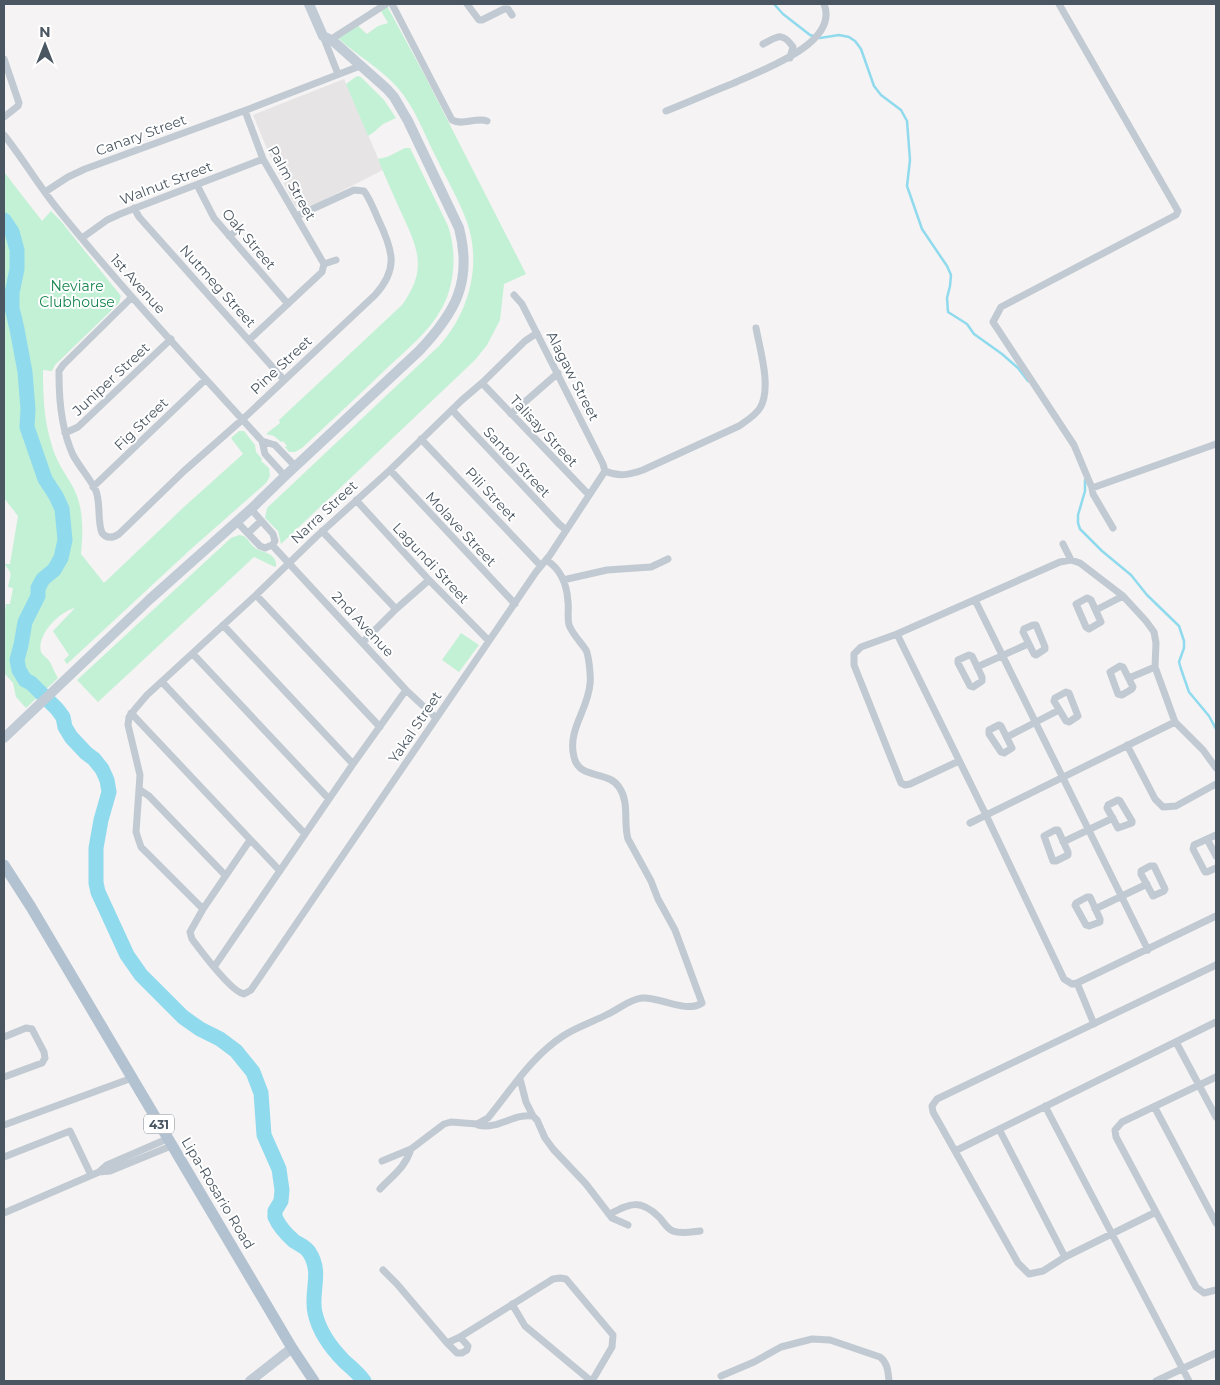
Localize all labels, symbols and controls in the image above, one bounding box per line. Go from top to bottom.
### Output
north arrow [20,20,70,70]
text: N [39,23,51,41]
street label: Canary Street [93,110,189,160]
street label: Palm Street [264,142,320,224]
street label: Walnut Street [117,157,215,209]
street label: Oak Street [218,205,280,274]
street label: Nutmeg Street [176,241,260,331]
street label: 1st Avenue [107,250,169,318]
park label: Neviare Clubhouse [39,277,115,311]
street label: Alagaw Street [543,328,603,424]
street label: Pine Street [246,332,316,398]
street label: Juniper Street [68,338,154,420]
street label: Talisay Street [506,391,582,471]
street label: Fig Street [110,394,172,454]
street label: Santol Street [480,423,555,501]
street label: Pili Street [461,463,521,525]
street label: Narra Street [287,476,361,547]
street label: Molave Street [422,488,500,570]
street label: Lagundi Street [389,519,473,607]
street label: 2nd Avenue [328,587,398,661]
street label: Yakal Street [384,688,446,766]
road number: 431 [144,1114,174,1134]
street label: Lipa-Rosario Road [177,1134,259,1252]

